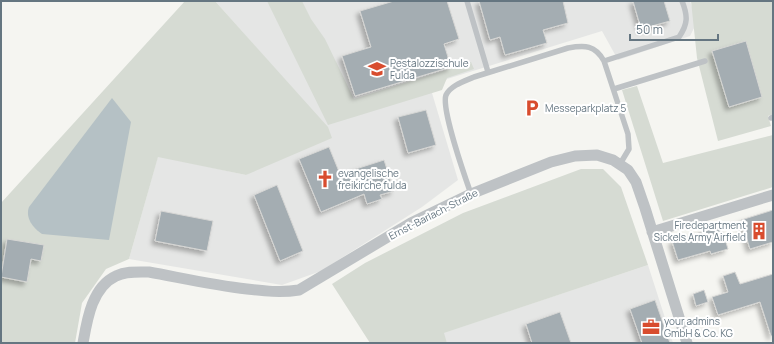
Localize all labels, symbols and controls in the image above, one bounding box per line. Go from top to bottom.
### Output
scale bar [630,16,718,42]
text: 50 m [636,21,663,38]
place label: Pestalozzischule Fulda [390,56,469,82]
school or university icon: Pestalozzischule Fulda [367,59,387,79]
parking icon: Messeparkplatz 5 [522,98,542,118]
place label: Messeparkplatz 5 [545,101,627,115]
place label: evangelische freikirche fulda [338,166,407,192]
church icon: evangelische freikirche fulda [315,169,335,189]
street label: Ernst-Barlach-Straße [386,185,480,243]
place label: Firedepartment Sickels Army Airfield [654,218,746,244]
building icon: Firedepartment Sickels Army Airfield [749,221,769,241]
place label: your admins GmbH & Co. KG [664,314,733,340]
office icon: your admins GmbH & Co. KG [641,317,661,337]

